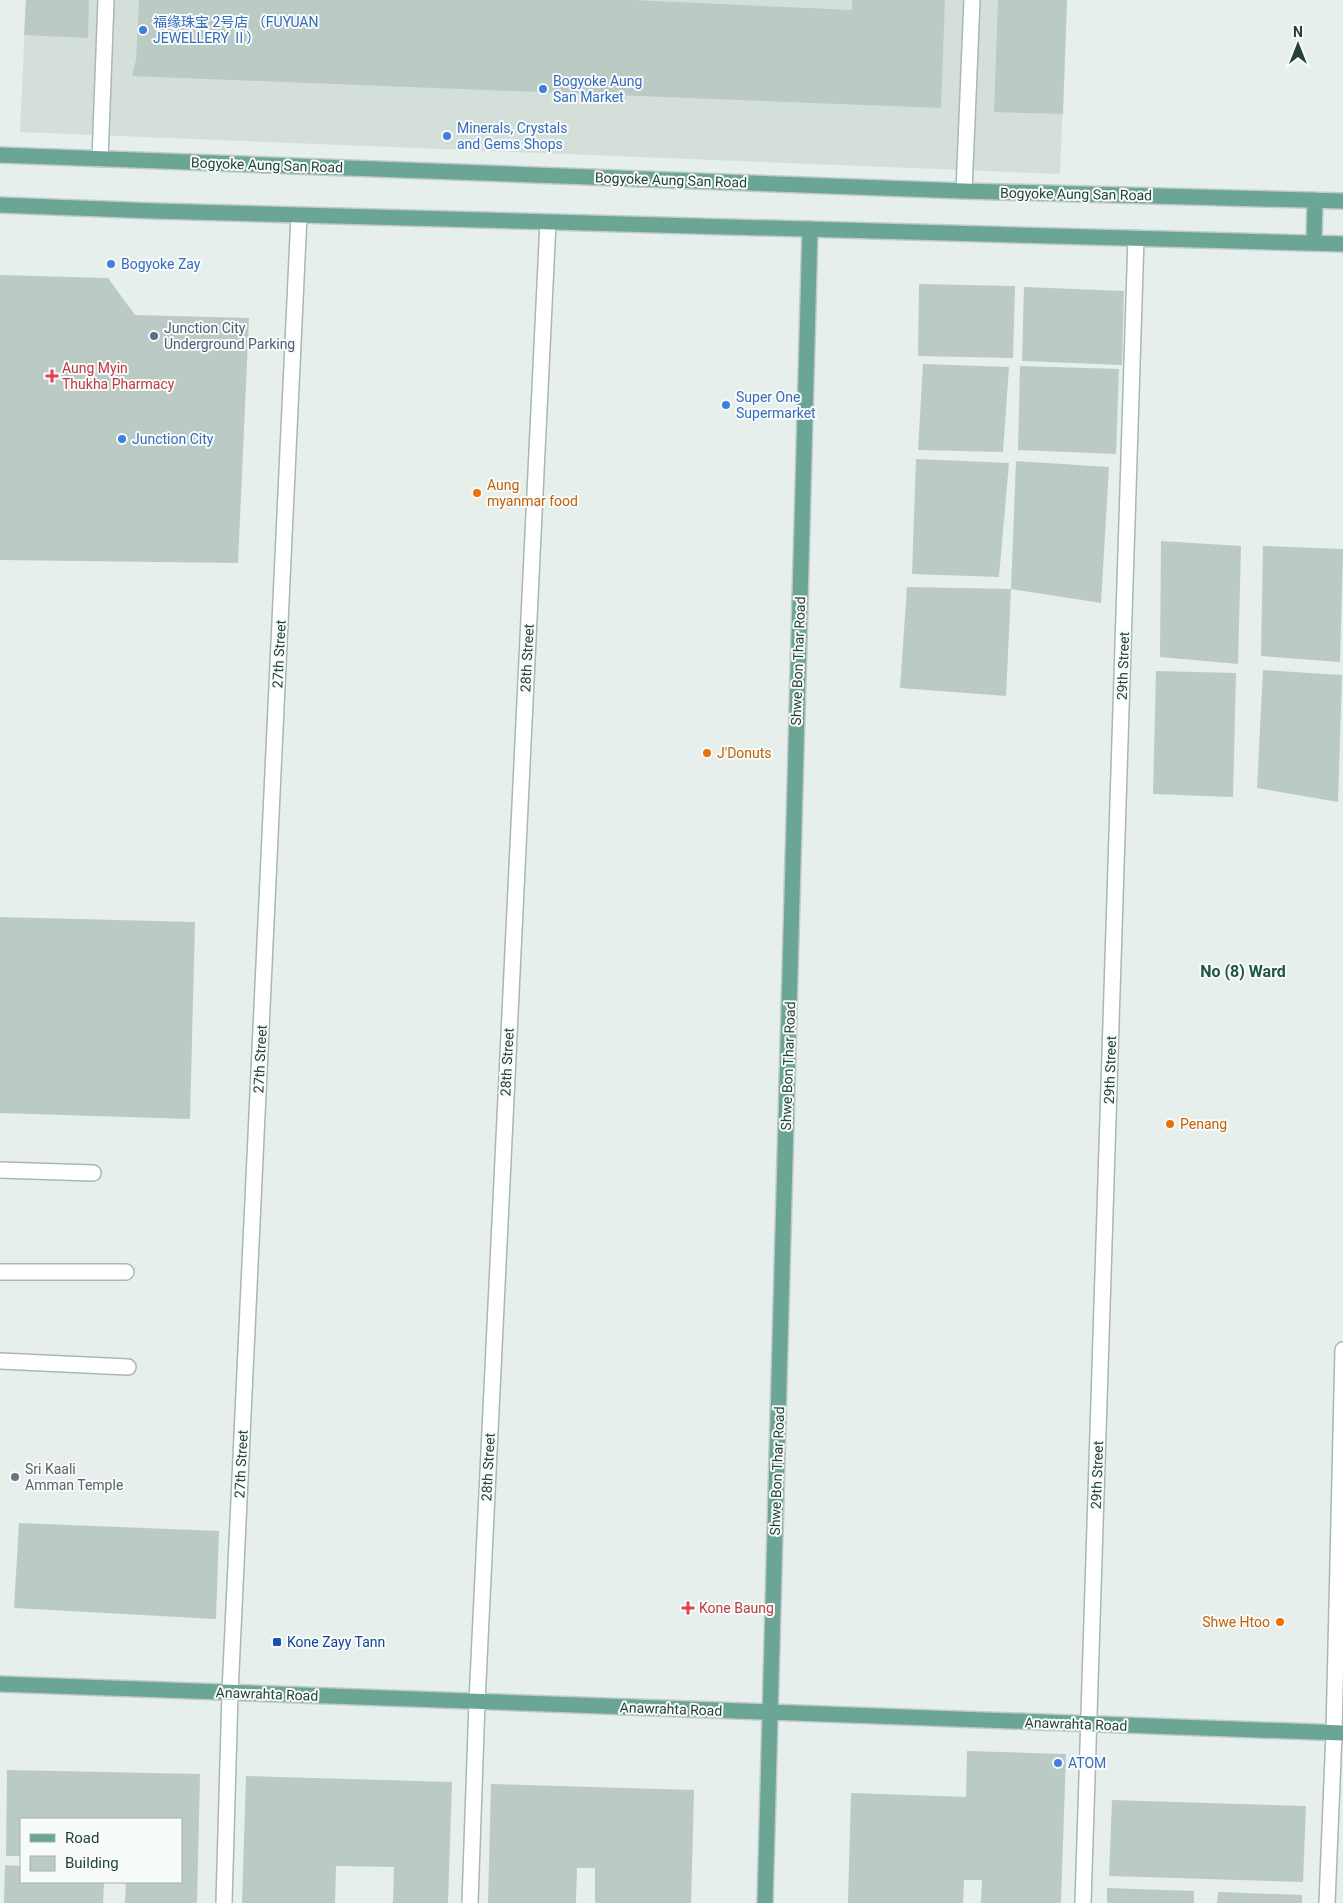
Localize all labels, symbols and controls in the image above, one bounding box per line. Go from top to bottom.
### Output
place label: 福缘珠宝 2号店 （FUYUAN JEWELLERY Ⅱ） [153,14,318,46]
north arrow [1273,20,1323,70]
marker: 福缘珠宝 2号店 （FUYUAN JEWELLERY Ⅱ） [137,24,149,36]
text: N [1293,24,1303,40]
place label: Bogyoke Aung San Market [553,73,642,105]
marker: Bogyoke Aung San Market [537,83,549,95]
place label: Minerals, Crystals and Gems Shops [457,120,567,152]
marker: Minerals, Crystals and Gems Shops [441,130,453,142]
street label: Bogyoke Aung San Road [191,154,343,176]
street label: Bogyoke Aung San Road [595,169,747,191]
street label: Bogyoke Aung San Road [1000,185,1152,203]
place label: Bogyoke Zay [121,256,201,272]
marker: Bogyoke Zay [105,258,117,270]
place label: Junction City Underground Parking [164,320,295,352]
marker: Junction City Underground Parking [148,330,160,342]
place label: Aung Myin Thukha Pharmacy [62,360,175,392]
marker: Aung Myin Thukha Pharmacy [46,370,58,382]
place label: Super One Supermarket [736,389,816,421]
marker: Super One Supermarket [720,399,732,411]
place label: Junction City [132,431,214,447]
marker: Junction City [116,433,128,445]
place label: Aung myanmar food [487,477,578,509]
marker: Aung myanmar food [471,487,483,499]
street label: Shwe Bon Thar Road [788,596,808,726]
street label: 27th Street [269,619,289,689]
street label: 28th Street [517,623,537,693]
street label: 29th Street [1114,631,1132,700]
place label: J'Donuts [717,745,772,761]
marker: J'Donuts [701,747,713,759]
district label: No (8) Ward [1200,962,1286,981]
street label: Shwe Bon Thar Road [778,1001,798,1131]
street label: 27th Street [250,1024,270,1094]
street label: 28th Street [497,1027,517,1097]
street label: 29th Street [1101,1035,1119,1104]
place label: Penang [1180,1116,1227,1132]
marker: Penang [1164,1118,1176,1130]
street label: Shwe Bon Thar Road [767,1406,787,1536]
street label: 27th Street [231,1429,251,1499]
street label: 28th Street [478,1432,498,1502]
street label: 29th Street [1088,1440,1106,1509]
place label: Sri Kaali Amman Temple [25,1461,123,1493]
marker: Sri Kaali Amman Temple [9,1471,21,1483]
place label: Kone Baung [699,1600,774,1616]
marker: Kone Baung [681,1601,695,1615]
place label: Shwe Htoo [1202,1614,1270,1630]
marker: Shwe Htoo [1274,1616,1286,1628]
place label: Kone Zayy Tann [287,1634,385,1650]
marker: Kone Zayy Tann [271,1636,283,1648]
street label: Anawrahta Road [215,1684,319,1704]
street label: Anawrahta Road [619,1699,723,1719]
street label: Anawrahta Road [1024,1714,1128,1734]
place label: ATOM [1068,1755,1106,1771]
marker: ATOM [1052,1757,1064,1769]
legend [20,1818,182,1883]
text: Road [65,1829,99,1847]
text: Building [65,1854,119,1872]

